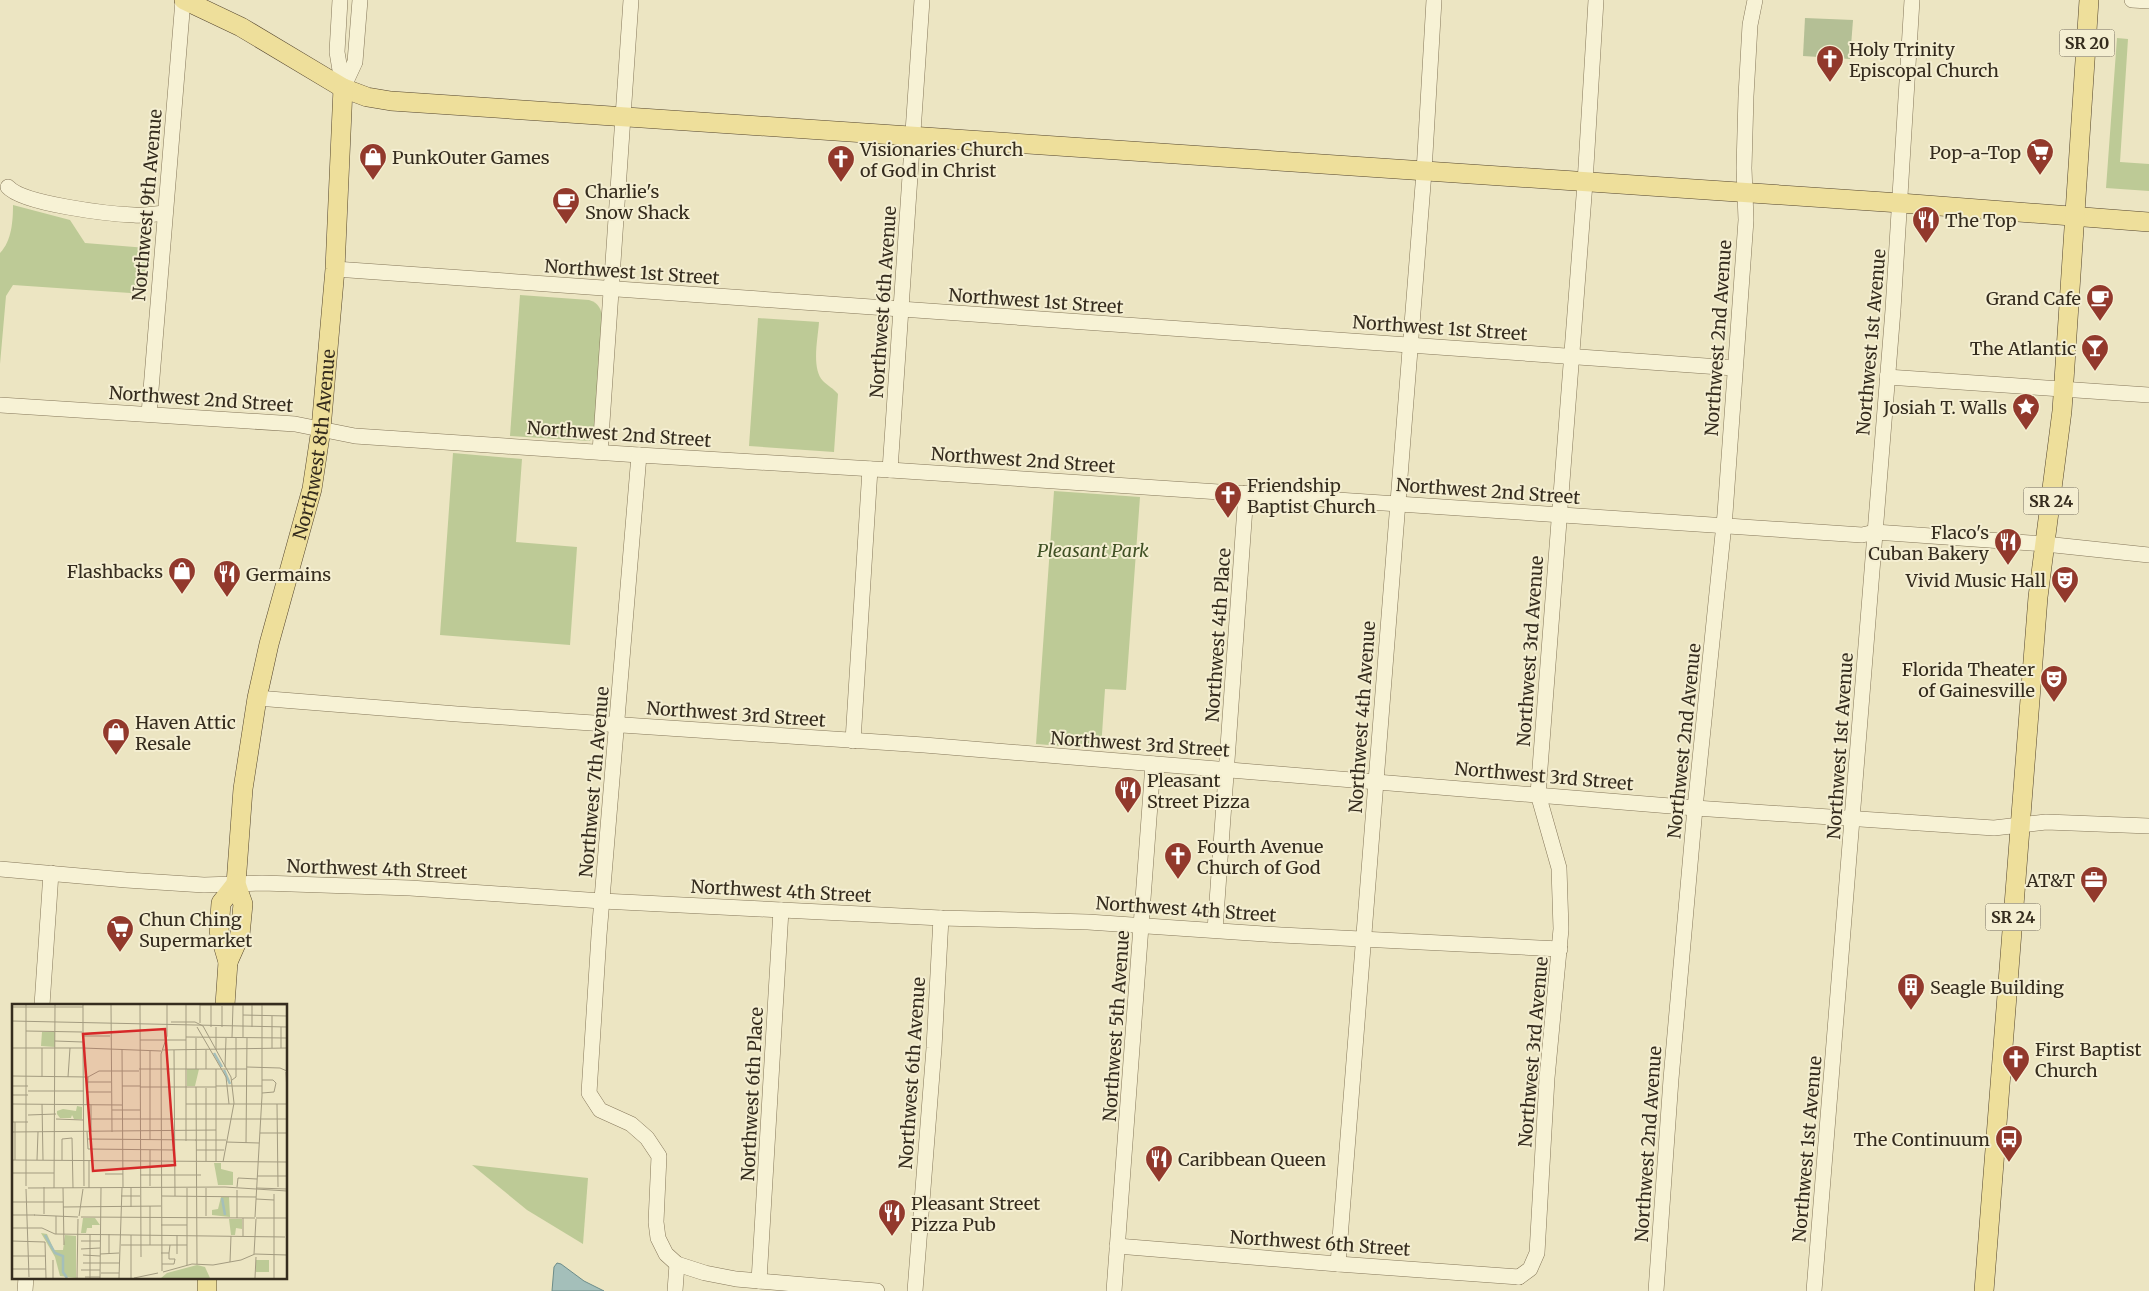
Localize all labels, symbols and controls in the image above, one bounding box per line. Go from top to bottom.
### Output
road number: SR 20 [2060,29,2114,56]
place label: Holy Trinity Episcopal Church [1849,38,1999,82]
church icon: Holy Trinity Episcopal Church [1815,44,1845,83]
street label: Northwest 9th Avenue [127,108,167,302]
supermarket icon: Pop-a-Top [2025,137,2055,176]
place label: Visionaries Church of God in Christ [859,138,1023,182]
place label: Pop-a-Top [1929,141,2021,164]
shop icon: PunkOuter Games [358,142,388,181]
church icon: Visionaries Church of God in Christ [826,144,856,183]
place label: PunkOuter Games [392,146,550,169]
place label: Charlie's Snow Shack [585,180,690,224]
cafe icon: Charlie's Snow Shack [551,186,581,225]
street label: Northwest 6th Avenue [865,205,901,399]
restaurant icon: The Top [1911,205,1941,244]
place label: The Top [1945,209,2017,232]
street label: Northwest 2nd Avenue [1700,239,1736,437]
street label: Northwest 1st Avenue [1851,248,1891,436]
street label: Northwest 1st Street [544,254,720,290]
street label: Northwest 1st Street [948,283,1124,319]
cafe icon: Grand Cafe [2085,283,2115,322]
place label: Grand Cafe [1986,287,2081,310]
street label: Northwest 1st Street [1352,310,1528,346]
bar icon: The Atlantic [2080,333,2110,372]
place label: The Atlantic [1970,337,2076,360]
street label: Northwest 8th Avenue [287,348,339,542]
street label: Northwest 2nd Street [108,381,294,417]
place icon: Josiah T. Walls [2011,392,2041,431]
place label: Josiah T. Walls [1882,396,2007,419]
street label: Northwest 2nd Street [526,416,712,452]
street label: Northwest 2nd Street [930,442,1116,478]
street label: Northwest 2nd Street [1395,473,1581,509]
place label: Friendship Baptist Church [1247,474,1376,518]
church icon: Friendship Baptist Church [1213,480,1243,519]
road number: SR 24 [2024,488,2078,514]
place label: Flaco's Cuban Bakery [1868,521,1990,565]
restaurant icon: Flaco's Cuban Bakery [1993,527,2023,566]
park label: Pleasant Park [1037,539,1149,562]
street label: Northwest 4th Place [1200,547,1236,723]
street label: Northwest 3rd Avenue [1512,555,1548,747]
shop icon: Flashbacks [167,556,197,595]
restaurant icon: Germains [212,559,242,598]
place label: Flashbacks [67,560,163,583]
place label: Germains [246,563,331,586]
theatre icon: Vivid Music Hall [2050,565,2080,604]
place label: Vivid Music Hall [1905,569,2046,592]
street label: Northwest 4th Avenue [1344,620,1380,814]
street label: Northwest 2nd Avenue [1662,642,1706,840]
street label: Northwest 1st Avenue [1822,652,1858,840]
place label: Florida Theater of Gainesville [1902,658,2035,702]
theatre icon: Florida Theater of Gainesville [2039,664,2069,703]
street label: Northwest 7th Avenue [574,685,614,879]
street label: Northwest 3rd Street [646,696,826,732]
place label: Haven Attic Resale [135,711,236,755]
shop icon: Haven Attic Resale [101,717,131,756]
street label: Northwest 3rd Street [1050,726,1230,762]
street label: Northwest 3rd Street [1454,757,1634,795]
place label: Pleasant Street Pizza [1147,769,1250,813]
restaurant icon: Pleasant Street Pizza [1113,775,1143,814]
place label: Fourth Avenue Church of God [1197,835,1323,879]
church icon: Fourth Avenue Church of God [1163,841,1193,880]
street label: Northwest 4th Street [286,854,468,884]
office icon: AT&T [2079,865,2109,904]
place label: AT&T [2025,869,2075,892]
street label: Northwest 4th Street [690,875,872,907]
street label: Northwest 4th Street [1095,891,1277,927]
road number: SR 24 [1986,904,2040,930]
place label: Chun Ching Supermarket [139,908,252,952]
supermarket icon: Chun Ching Supermarket [105,914,135,953]
street label: Northwest 5th Avenue [1098,930,1134,1122]
street label: Northwest 3rd Avenue [1513,956,1553,1148]
building icon: Seagle Building [1896,972,1926,1011]
street label: Northwest 6th Avenue [894,976,930,1170]
place label: Seagle Building [1930,976,2064,999]
inset map [12,1004,288,1278]
street label: Northwest 6th Place [736,1006,768,1182]
place label: First Baptist Church [2035,1038,2142,1082]
church icon: First Baptist Church [2001,1044,2031,1083]
street label: Northwest 2nd Avenue [1630,1045,1666,1243]
street label: Northwest 1st Avenue [1787,1055,1827,1243]
bus stop icon: The Continuum [1994,1124,2024,1163]
place label: The Continuum [1854,1128,1990,1151]
restaurant icon: Caribbean Queen [1144,1144,1174,1183]
place label: Caribbean Queen [1178,1148,1326,1171]
place label: Pleasant Street Pizza Pub [911,1192,1040,1236]
restaurant icon: Pleasant Street Pizza Pub [877,1198,907,1237]
street label: Northwest 6th Street [1229,1225,1411,1261]

